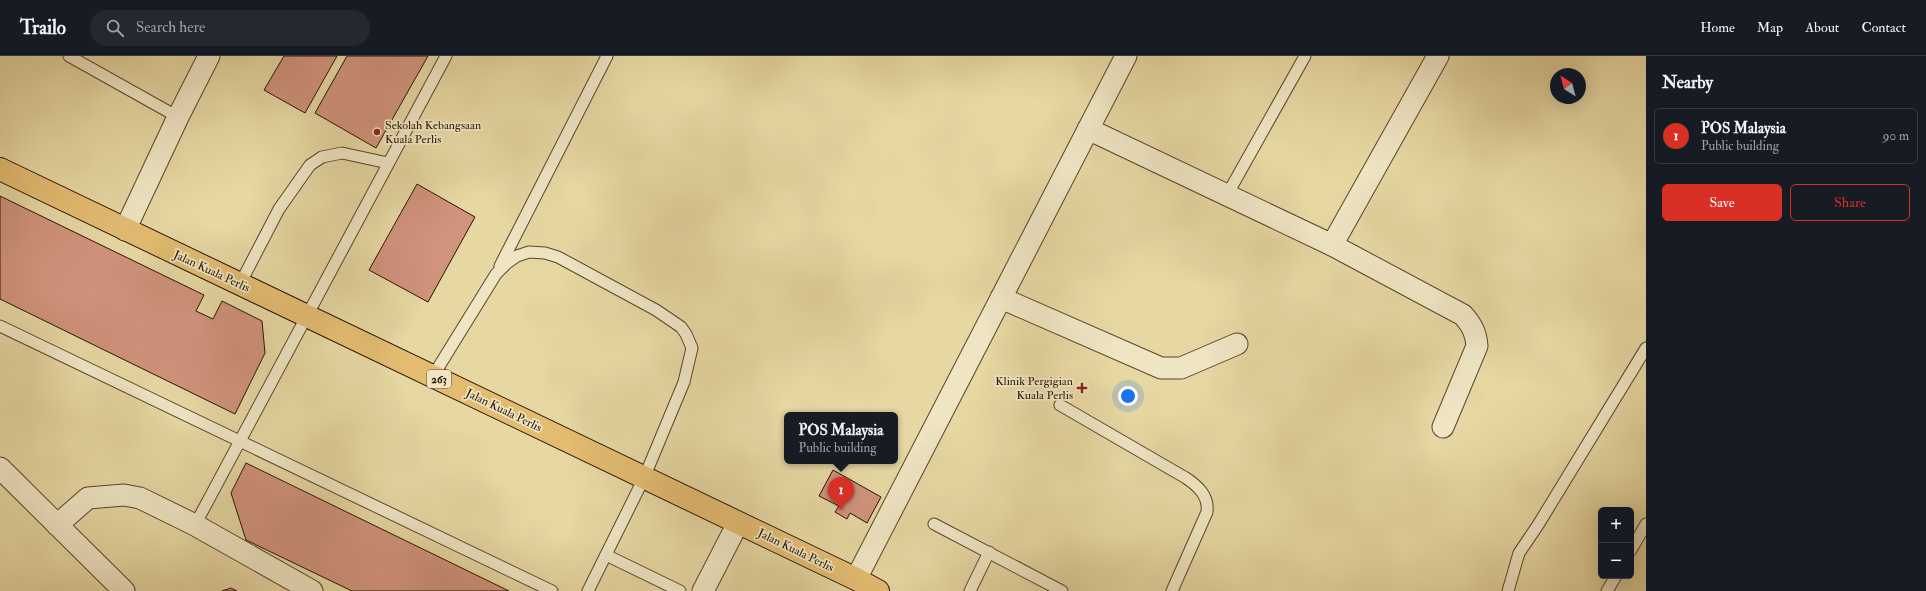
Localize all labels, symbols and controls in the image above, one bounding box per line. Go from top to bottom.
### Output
search box [90,10,370,46]
text: Trailo [20,16,66,40]
icon: search [104,17,126,39]
text: Search here [136,18,205,37]
text: Home [1700,19,1735,36]
text: Map [1757,19,1783,36]
text: About [1805,19,1839,36]
text: Contact [1861,19,1906,36]
north arrow [1550,68,1586,104]
text: Nearby [1662,72,1713,93]
place label: Sekolah Kebangsaan Kuala Perlis [385,118,481,147]
text: POS Malaysia [1701,119,1786,138]
marker: Sekolah Kebangsaan Kuala Perlis [372,127,382,137]
text: 1 [1674,128,1678,144]
text: 90 m [1883,128,1909,144]
text: Public building [1701,138,1779,154]
button: Save [1662,184,1782,221]
button: Share [1790,184,1910,221]
street label: Jalan Kuala Perlis [170,247,252,296]
road number: 263 [427,370,451,388]
place label: Klinik Pergigian Kuala Perlis [995,374,1073,403]
marker: Klinik Pergigian Kuala Perlis [1076,382,1088,394]
street label: Jalan Kuala Perlis [462,385,544,435]
your location [1118,386,1138,406]
popup [784,412,898,464]
text: POS Malaysia [799,421,883,440]
text: Public building [799,440,877,456]
pin: 1 [828,477,854,510]
map controls [1598,507,1634,579]
button: + [1598,507,1634,543]
street label: Jalan Kuala Perlis [754,525,836,575]
button: − [1598,543,1634,579]

